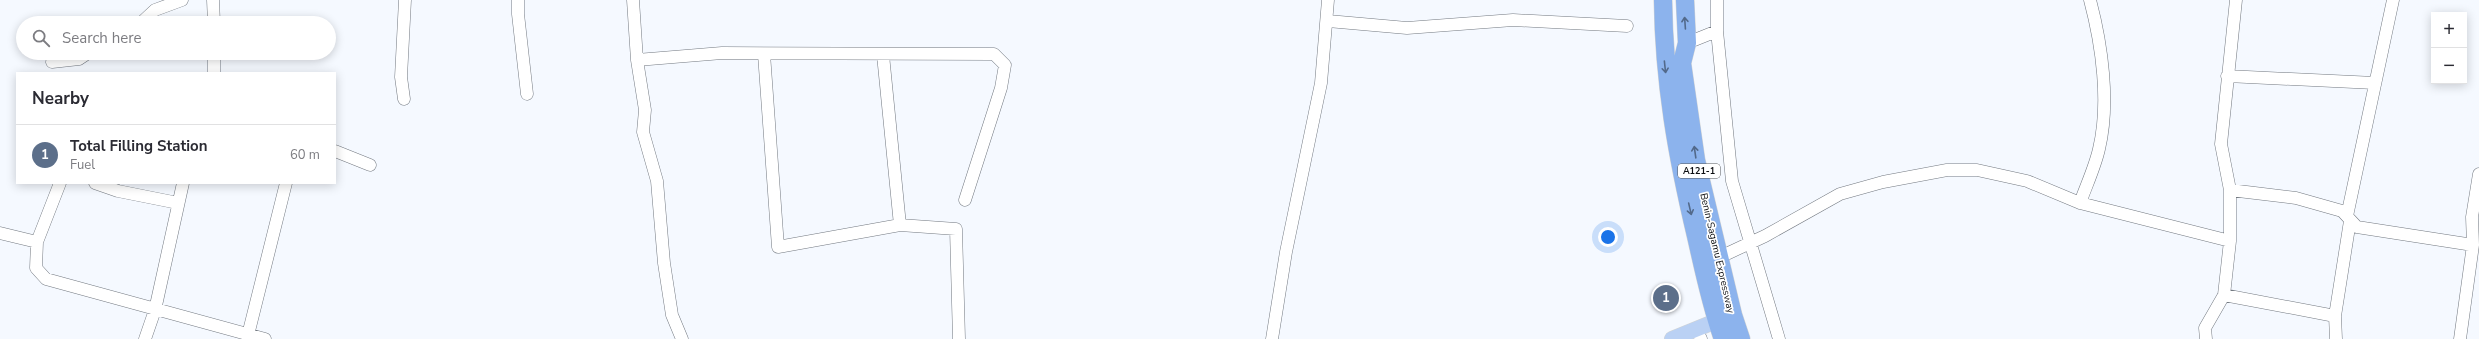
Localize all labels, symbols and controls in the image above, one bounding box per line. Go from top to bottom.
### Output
map controls [2431,12,2467,84]
button: + [2431,12,2467,48]
search box [16,16,336,60]
one-way arrow [1682,17,1689,30]
icon: search [30,27,52,49]
text: Search here [62,28,142,48]
button: − [2431,48,2467,84]
one-way arrow [1662,60,1669,73]
text: Nearby [32,87,89,110]
text: Total Filling Station [70,136,207,156]
text: 1 [41,146,49,164]
text: 60 m [290,146,320,164]
one-way arrow [1691,146,1699,159]
text: Fuel [70,156,95,174]
road number: A121-1 [1678,164,1720,178]
street label: Benin-Sagamu Expressway [1696,192,1738,316]
one-way arrow [1686,202,1694,215]
your location [1598,227,1618,247]
pin: 1 [1653,283,1679,313]

